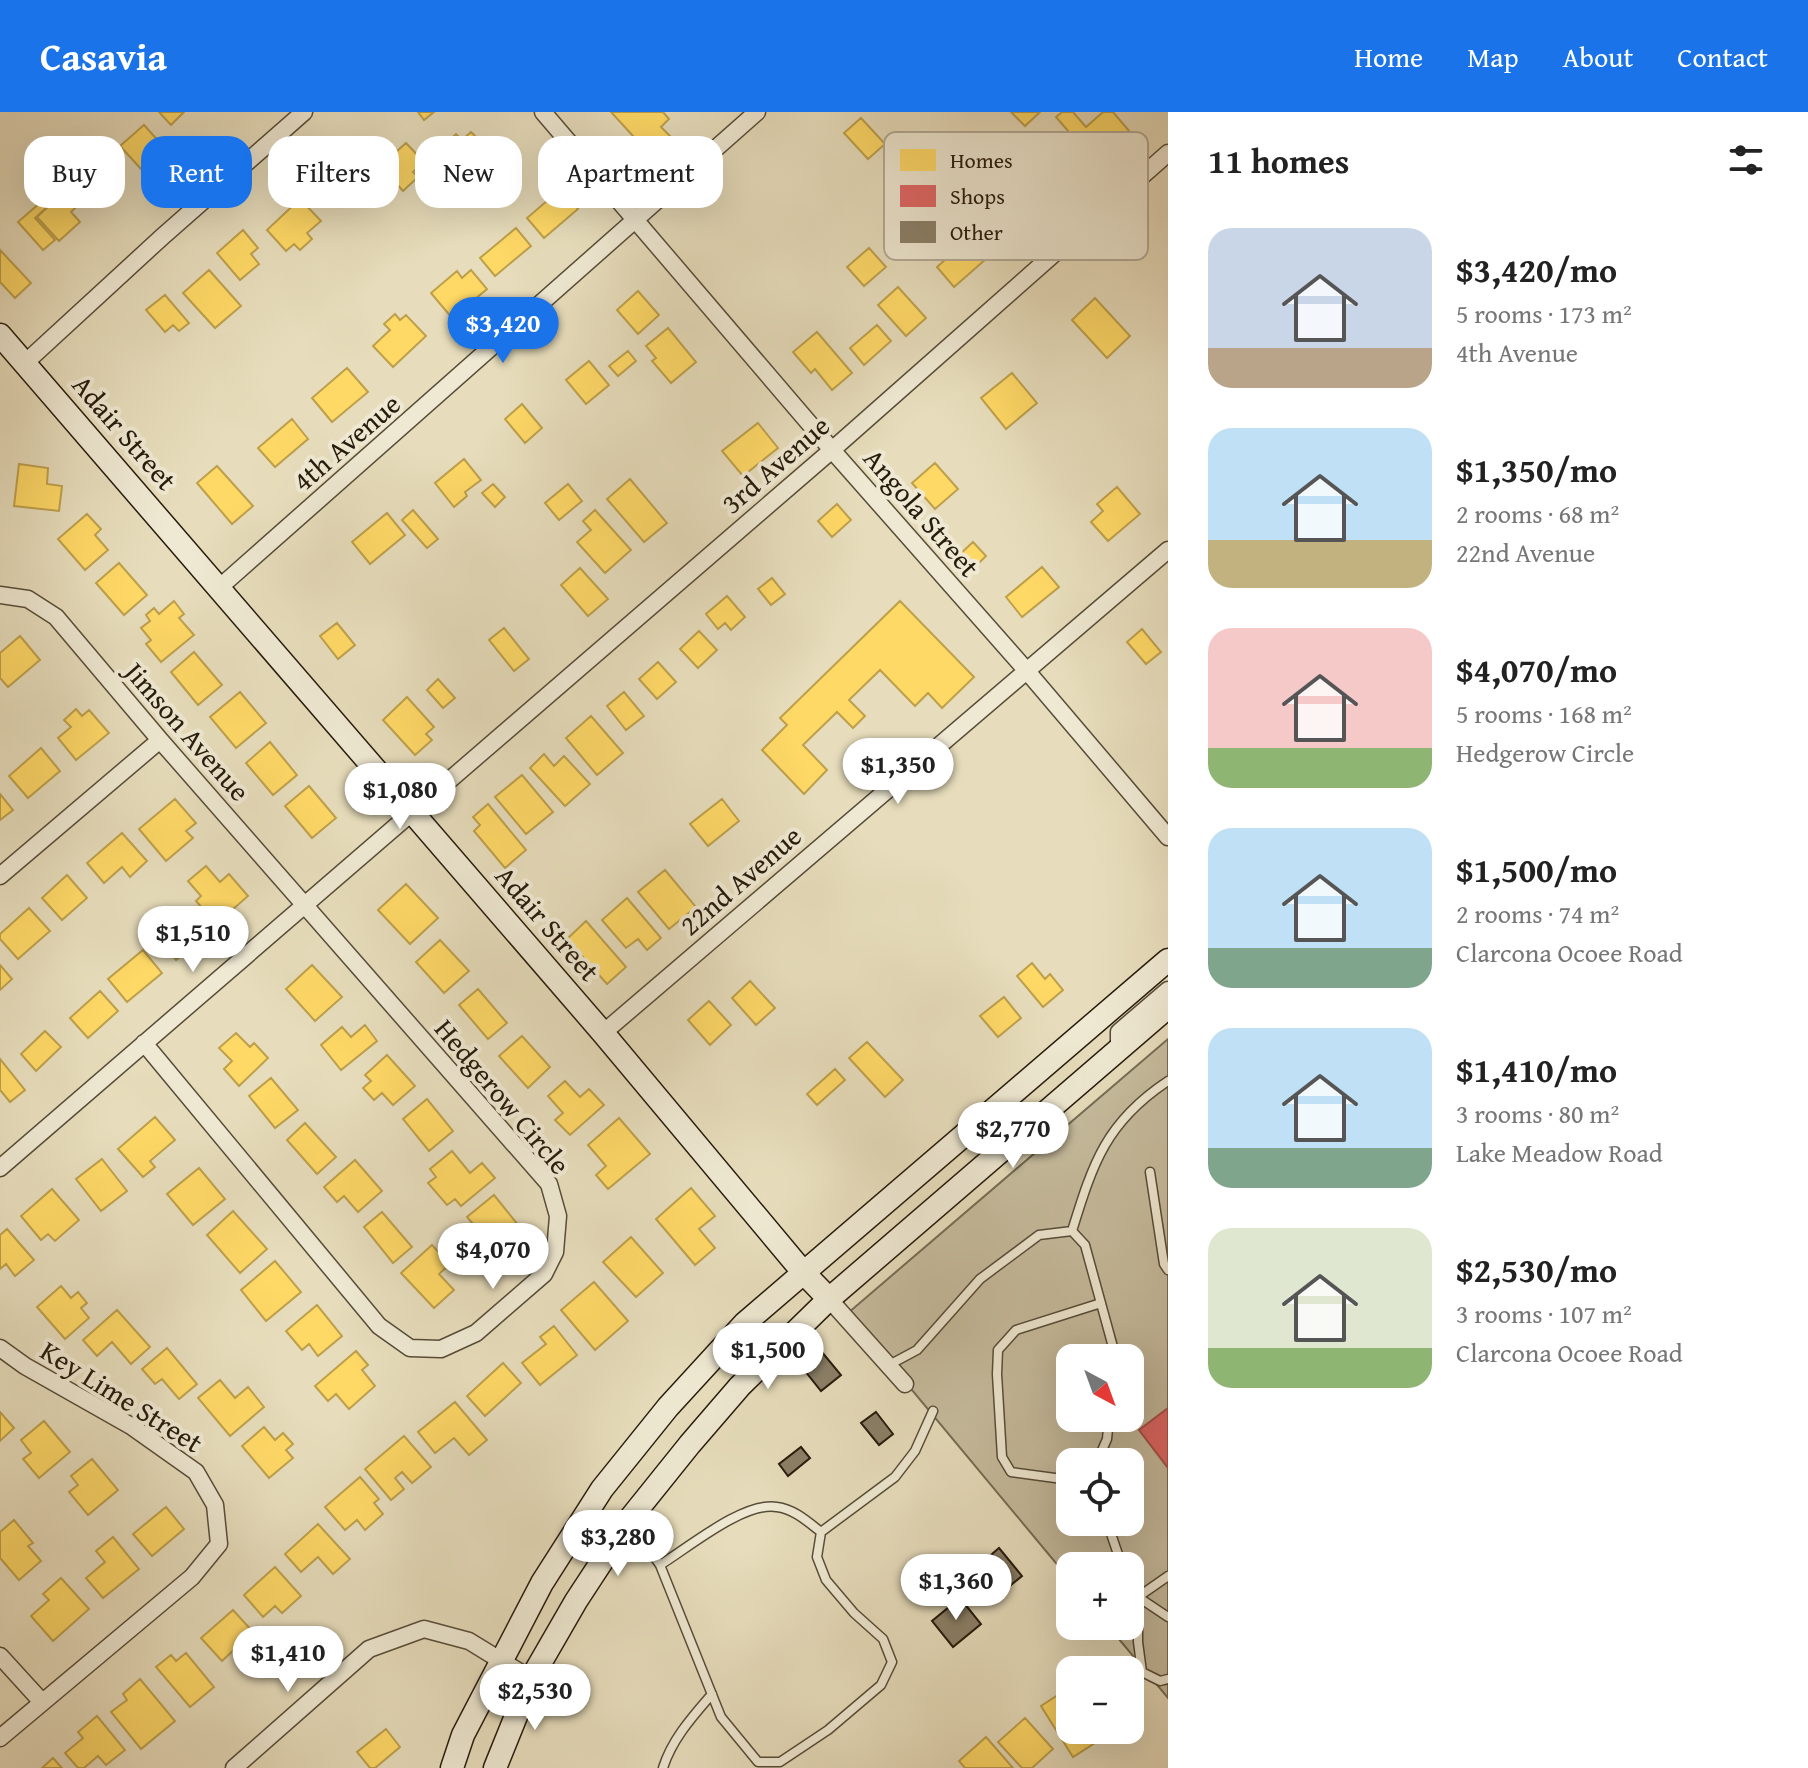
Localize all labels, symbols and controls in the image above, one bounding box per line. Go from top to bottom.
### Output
text: Casavia [40,28,167,84]
text: Home [1354,36,1423,77]
text: Map [1467,36,1519,77]
text: About [1563,36,1633,77]
text: Contact [1677,36,1768,77]
legend [884,132,1148,260]
chip: Buy [24,136,125,208]
chip: Rent [141,136,252,208]
chip: Filters [268,136,399,208]
chip: New [415,136,522,208]
chip: Apartment [538,136,723,208]
text: 11 homes [1208,136,1349,185]
icon: filters [1724,138,1768,182]
text: Homes [950,144,1013,176]
text: Shops [950,180,1005,212]
text: Other [950,216,1003,248]
text: $3,420/mo [1456,245,1617,294]
icon: home [1272,260,1368,356]
text: 5 rooms · 173 m² [1456,294,1632,333]
pin: $3,420 [438,297,568,365]
text: $3,420 [466,303,540,342]
text: 4th Avenue [1456,333,1578,372]
street label: Adair Street [63,365,187,499]
street label: 4th Avenue [283,383,409,501]
street label: 3rd Avenue [712,405,838,523]
street label: Angola Street [854,439,990,586]
text: $1,350/mo [1456,445,1617,494]
icon: home [1272,460,1368,556]
text: 2 rooms · 68 m² [1456,494,1619,533]
text: 22nd Avenue [1456,533,1595,572]
text: $4,070/mo [1456,645,1617,694]
street label: Jimson Avenue [114,650,260,810]
icon: home [1272,660,1368,756]
text: 5 rooms · 168 m² [1456,694,1632,733]
text: Hedgerow Circle [1456,733,1634,772]
pin: $1,350 [833,738,963,806]
text: $1,350 [861,744,935,783]
pin: $1,080 [335,763,465,831]
text: $1,080 [363,769,437,808]
street label: 22nd Avenue [670,815,810,945]
text: $1,500/mo [1456,845,1617,894]
street label: Adair Street [486,856,610,990]
icon: home [1272,860,1368,956]
text: 2 rooms · 74 m² [1456,894,1619,933]
pin: $1,510 [128,906,258,974]
text: $1,510 [156,912,230,951]
text: Clarcona Ocoee Road [1456,933,1683,972]
street label: Hedgerow Circle [426,1009,580,1183]
text: $1,410/mo [1456,1045,1617,1094]
icon: home [1272,1060,1368,1156]
text: 3 rooms · 80 m² [1456,1094,1619,1133]
pin: $2,770 [948,1102,1078,1170]
text: $2,770 [976,1108,1050,1147]
text: Lake Meadow Road [1456,1133,1663,1172]
pin: $4,070 [428,1223,558,1291]
text: $4,070 [456,1229,530,1268]
text: $2,530/mo [1456,1245,1617,1294]
icon: home [1272,1260,1368,1356]
text: 3 rooms · 107 m² [1456,1294,1632,1333]
pin: $1,500 [703,1323,833,1391]
text: $1,500 [731,1329,805,1368]
street label: Key Lime Street [33,1330,211,1462]
text: Clarcona Ocoee Road [1456,1333,1683,1372]
north arrow [1056,1344,1144,1432]
map controls [1056,1344,1144,1744]
button: locate [1056,1448,1144,1536]
pin: $3,280 [553,1510,683,1578]
text: $3,280 [581,1516,655,1555]
button: + [1056,1552,1144,1640]
pin: $1,360 [891,1554,1021,1622]
text: $1,360 [919,1560,993,1599]
pin: $1,410 [223,1626,353,1694]
text: $1,410 [251,1632,325,1671]
button: − [1056,1656,1144,1744]
pin: $2,530 [470,1664,600,1732]
text: $2,530 [498,1670,572,1709]

